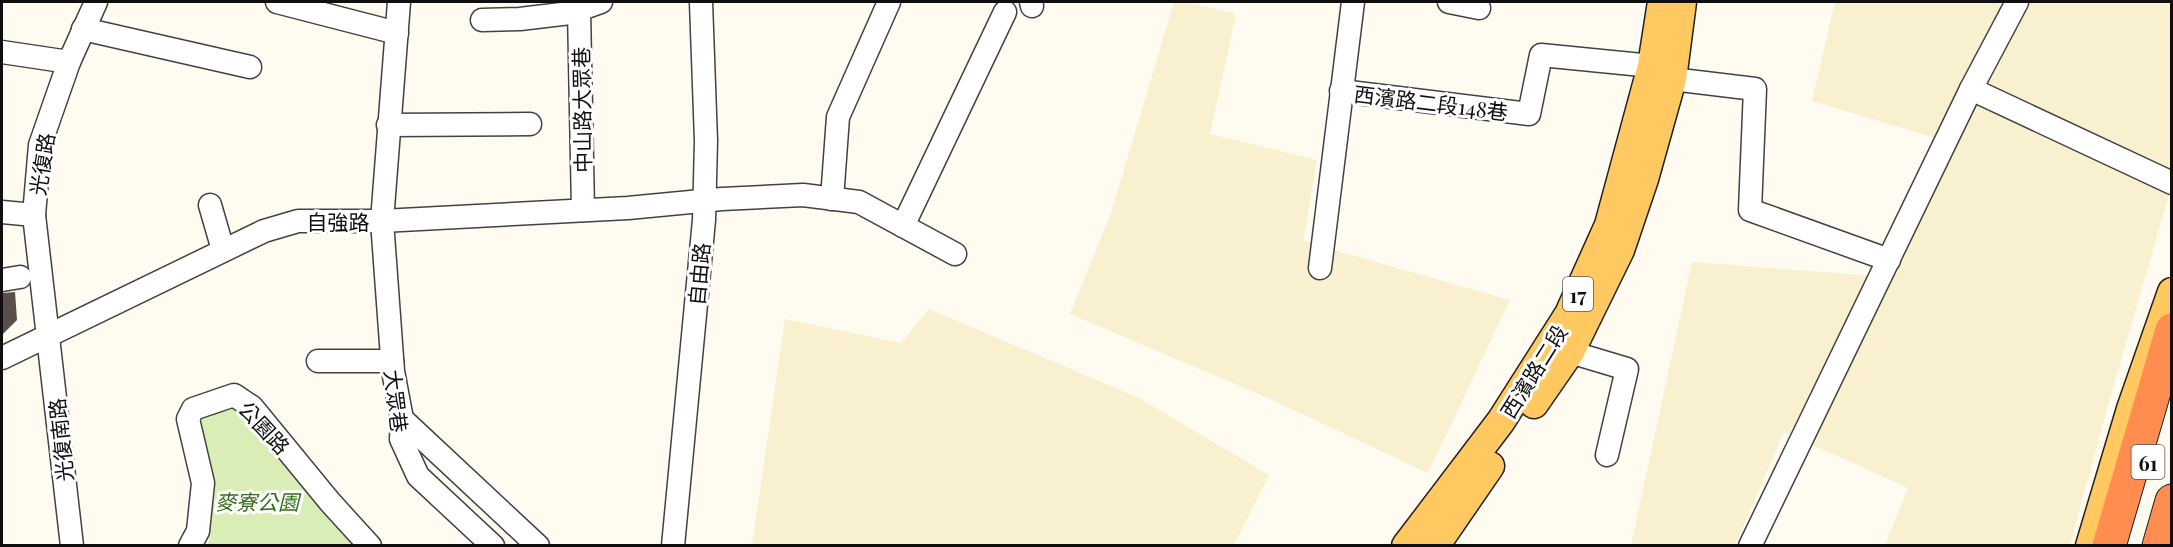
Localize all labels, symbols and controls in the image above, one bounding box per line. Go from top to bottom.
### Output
street label: 中山路大眾巷 [566,47,596,173]
street label: 西濱路二段148巷 [1352,79,1510,125]
street label: 光復路 [22,131,60,197]
street label: 自強路 [307,207,370,235]
street label: 自由路 [681,241,715,307]
road number: 17 [1563,277,1593,311]
street label: 西濱路二段 [1493,319,1573,423]
street label: 大眾巷 [379,368,415,434]
street label: 公園路 [233,394,297,460]
street label: 光復南路 [42,397,78,483]
road number: 61 [2132,445,2164,479]
park label: 麥寮公園 [215,487,302,515]

